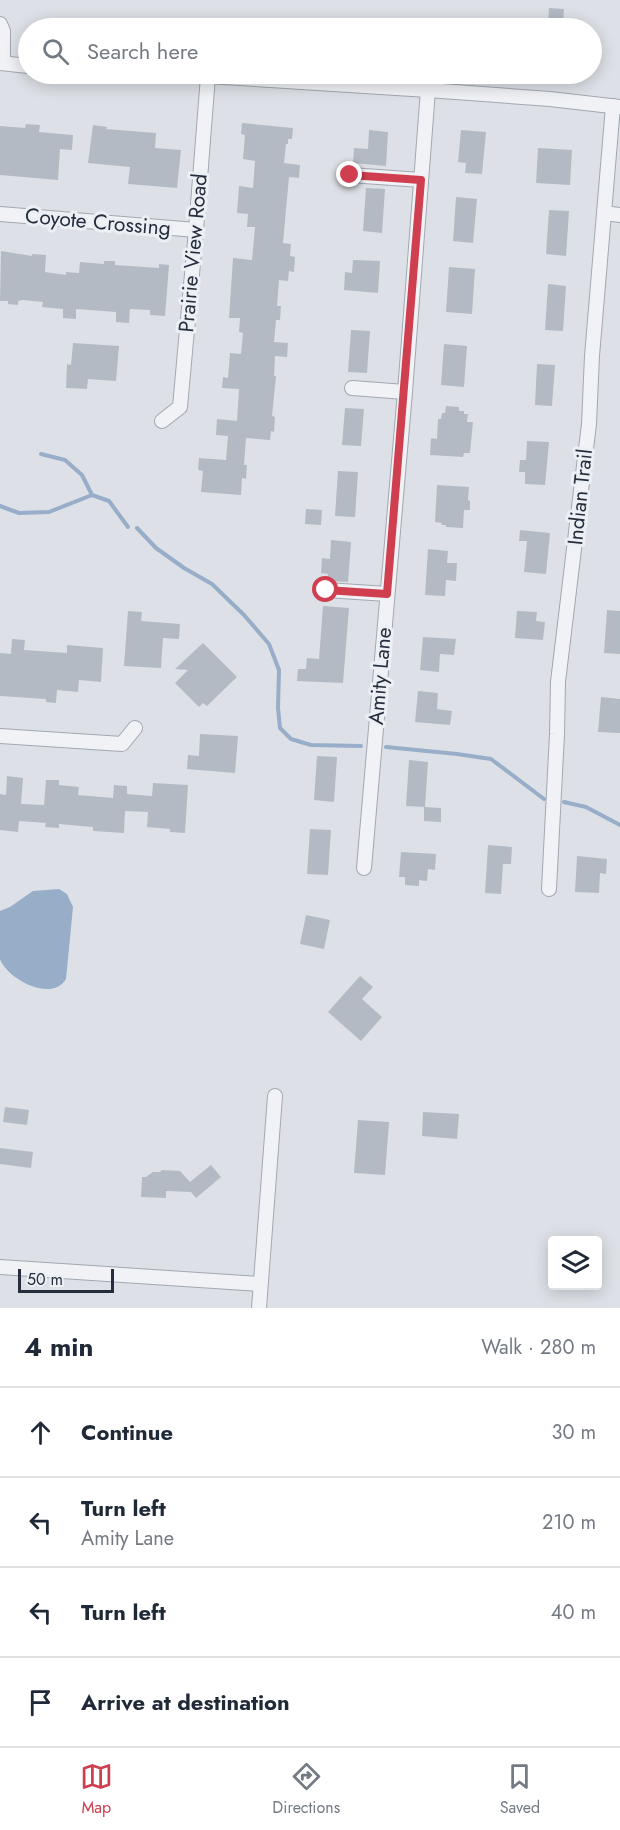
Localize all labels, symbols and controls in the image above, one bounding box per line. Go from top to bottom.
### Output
search box [18,18,602,84]
icon: search [39,35,72,68]
text: Search here [87,35,198,67]
route end [336,161,362,187]
street label: Prairie View Road [171,172,215,334]
street label: Coyote Crossing [24,201,172,243]
street label: Indian Trail [560,447,600,547]
route start [312,576,338,602]
street label: Amity Lane [361,626,399,726]
map controls [548,1236,602,1290]
button: layers [548,1236,602,1290]
scale bar [18,1266,114,1294]
text: 50 m [27,1268,63,1291]
text: 4 min [24,1328,93,1366]
text: Walk · 280 m [481,1333,596,1362]
icon: ahead [24,1416,57,1449]
text: Continue [81,1416,173,1448]
text: 30 m [551,1418,596,1447]
text: Turn left [81,1492,166,1524]
icon: left [24,1506,57,1539]
text: 210 m [542,1508,596,1537]
text: Amity Lane [81,1524,174,1553]
icon: left [24,1596,57,1629]
text: Turn left [81,1596,166,1628]
text: 40 m [551,1598,596,1627]
icon: arrive [24,1686,57,1719]
text: Arrive at destination [81,1686,290,1718]
tab: Map [80,1760,113,1819]
tab: Directions [272,1760,340,1819]
tab: Saved [500,1760,540,1819]

